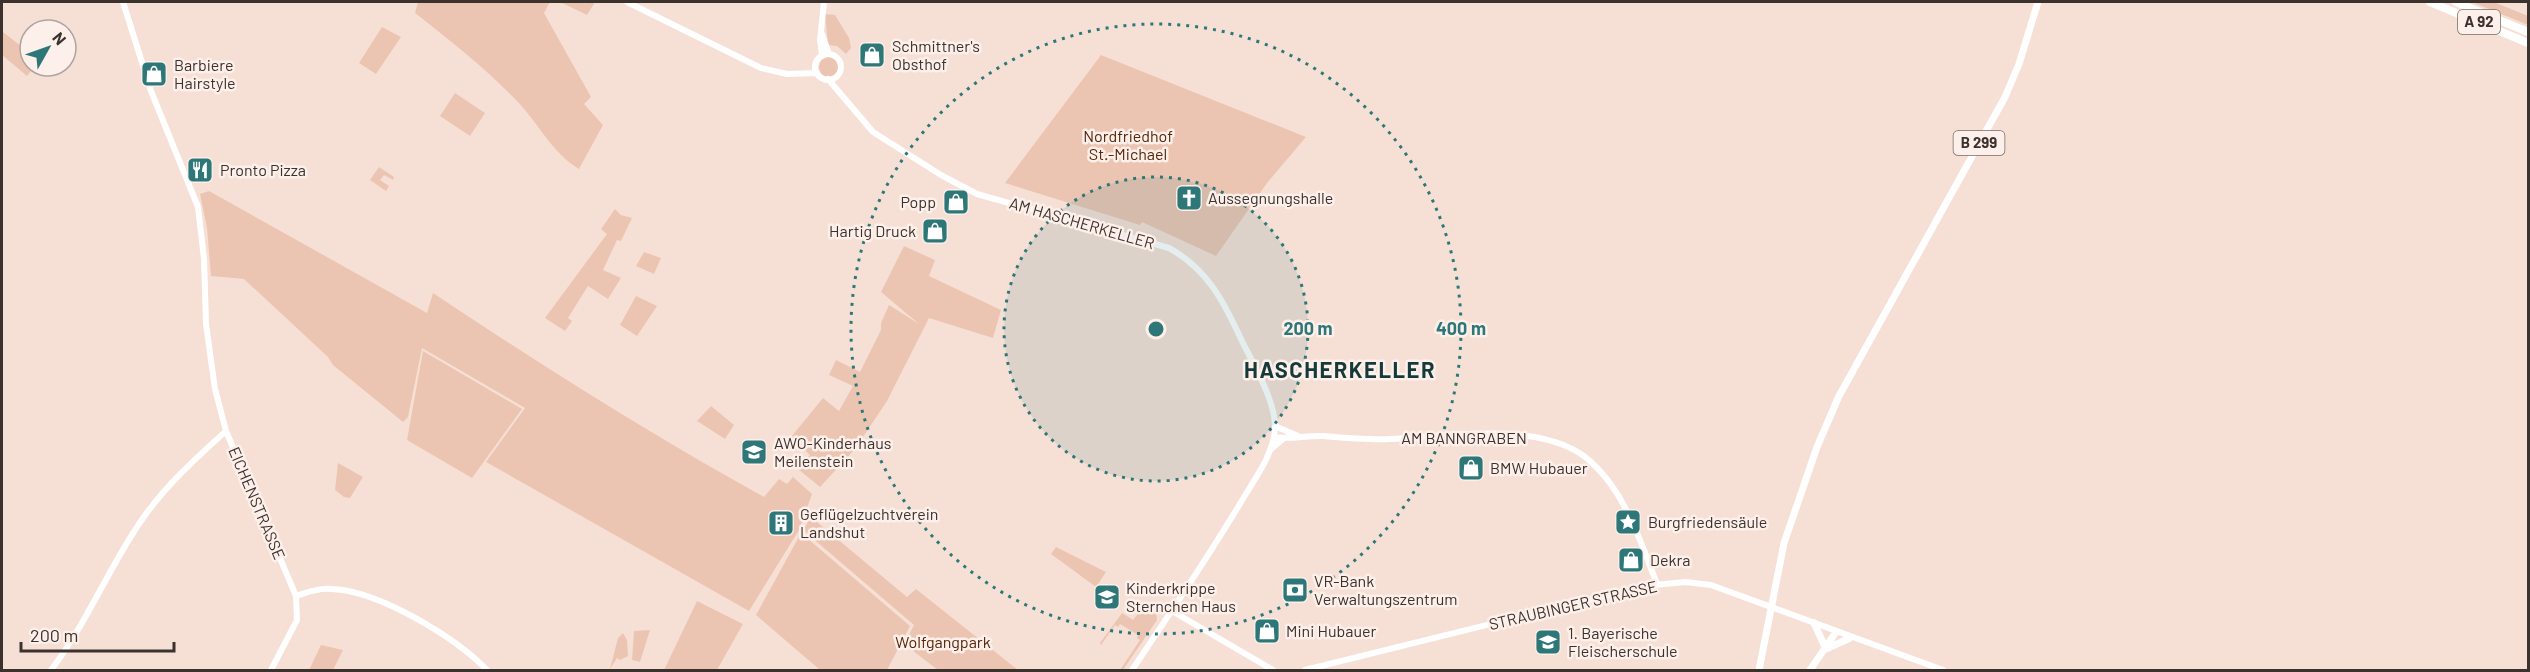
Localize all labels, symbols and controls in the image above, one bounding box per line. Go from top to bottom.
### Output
road number: A 92 [2458,10,2500,34]
north arrow [18,18,78,78]
text: N [49,28,71,48]
place label: Schmittner's Obsthof [892,36,980,73]
shop icon: Schmittner's Obsthof [857,40,887,70]
place label: Barbiere Hairstyle [174,55,236,92]
shop icon: Barbiere Hairstyle [139,59,169,89]
park label: Nordfriedhof St.-Michael [1083,126,1173,163]
road number: B 299 [1954,131,2004,155]
restaurant icon: Pronto Pizza [185,155,215,185]
place label: Pronto Pizza [220,160,306,179]
church icon: Aussegnungshalle [1174,183,1204,213]
shop icon: Popp [941,187,971,217]
place label: Aussegnungshalle [1208,188,1333,207]
place label: Popp [900,192,936,211]
street label: AM HASCHERKELLER [1007,193,1157,252]
shop icon: Hartig Druck [920,216,950,246]
place label: Hartig Druck [829,221,916,240]
text: 200 m [1283,317,1333,339]
text: 400 m [1436,317,1486,339]
centre of rings [1146,319,1166,339]
district label: HASCHERKELLER [1244,356,1436,382]
street label: AM BANNGRABEN [1401,428,1527,447]
place label: AWO-Kinderhaus Meilenstein [774,433,891,470]
school or university icon: AWO-Kinderhaus Meilenstein [739,437,769,467]
street label: EICHENSTRASSE [225,444,290,562]
shop icon: BMW Hubauer [1456,453,1486,483]
place label: BMW Hubauer [1490,458,1588,477]
place label: Geflügelzuchtverein Landshut [800,504,938,541]
place icon: Burgfriedensäule [1613,507,1643,537]
building icon: Geflügelzuchtverein Landshut [766,508,796,538]
place label: Burgfriedensäule [1648,512,1767,531]
shop icon: Dekra [1616,545,1646,575]
place label: Dekra [1650,550,1690,569]
place label: VR-Bank Verwaltungszentrum [1314,571,1458,608]
bank icon: VR-Bank Verwaltungszentrum [1280,575,1310,605]
street label: STRAUBINGER STRASSE [1487,576,1659,633]
place label: Kinderkrippe Sternchen Haus [1126,578,1236,615]
school or university icon: Kinderkrippe Sternchen Haus [1092,582,1122,612]
scale bar [21,615,174,653]
shop icon: Mini Hubauer [1252,616,1282,646]
place label: Mini Hubauer [1286,621,1376,640]
place label: 1. Bayerische Fleischerschule [1568,623,1678,660]
text: 200 m [30,624,78,646]
school or university icon: 1. Bayerische Fleischerschule [1533,627,1563,657]
park label: Wolfgangpark [895,632,991,651]

